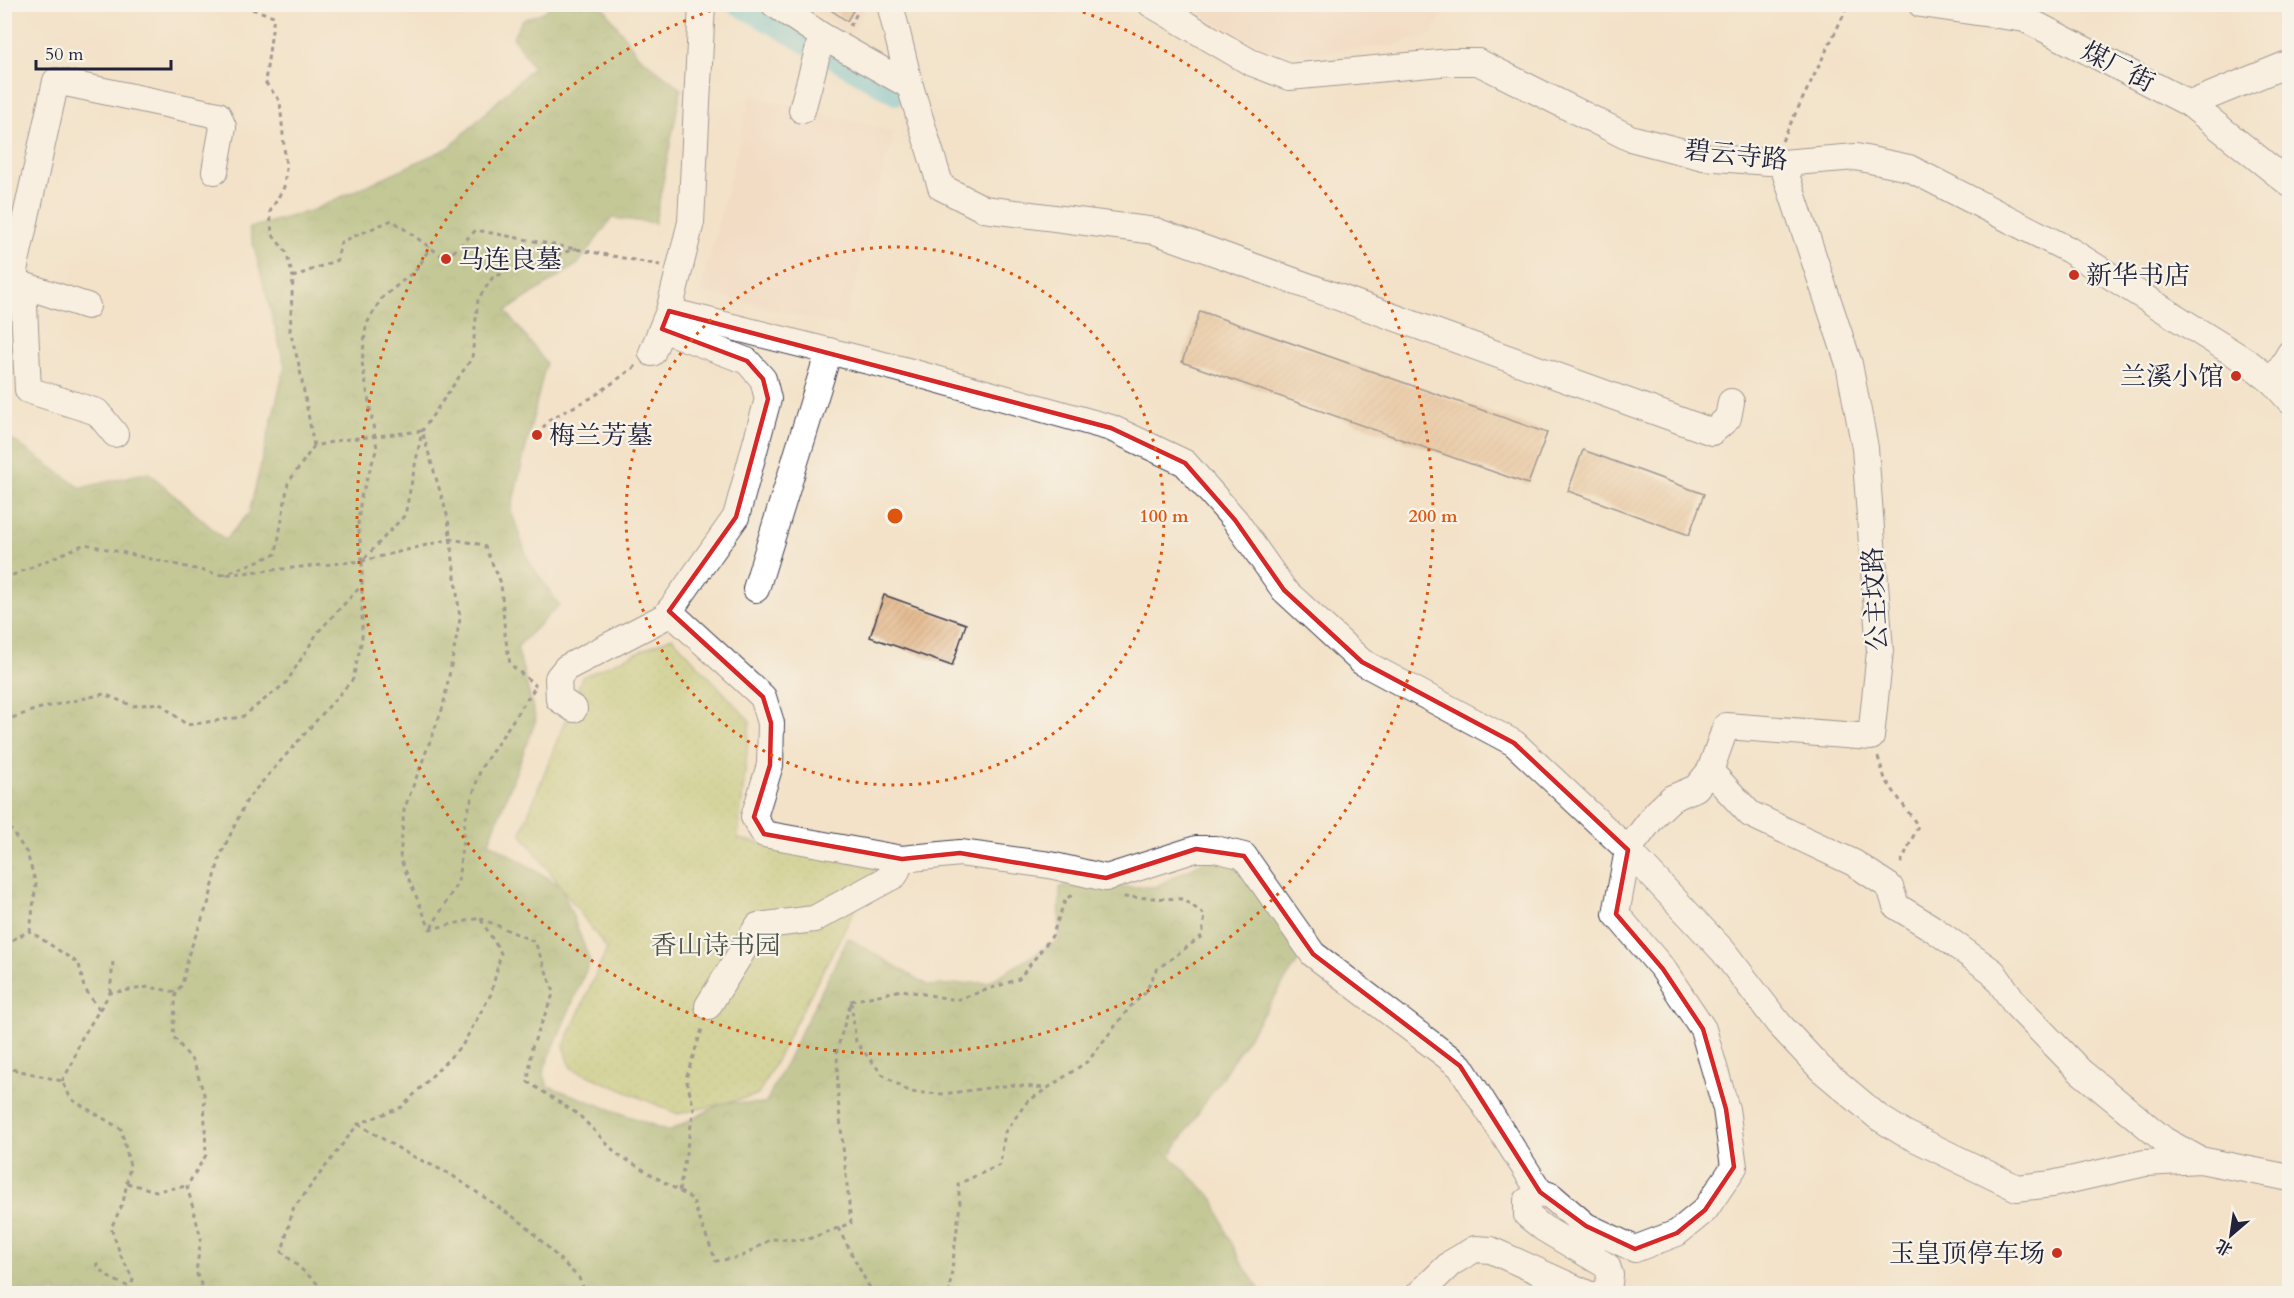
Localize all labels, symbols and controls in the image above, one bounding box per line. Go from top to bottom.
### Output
scale bar [36,33,171,71]
street label: 煤厂街 [2075,34,2161,100]
text: 50 m [45,42,84,67]
street label: 碧云寺路 [1682,132,1790,178]
place label: 马连良墓 [458,242,562,277]
marker: 马连良墓 [439,252,453,266]
place label: 新华书店 [2086,258,2190,293]
marker: 新华书店 [2067,268,2081,282]
place label: 兰溪小馆 [2120,359,2224,394]
marker: 兰溪小馆 [2229,369,2243,383]
place label: 梅兰芳墓 [549,418,653,453]
marker: 梅兰芳墓 [530,428,544,442]
text: 100 m [1139,504,1189,529]
text: 200 m [1408,504,1458,529]
centre of rings [885,506,905,526]
street label: 公主坟路 [1855,546,1895,652]
park label: 香山诗书园 [651,928,781,963]
north arrow [2201,1205,2261,1265]
text: 北 [2212,1234,2237,1261]
place label: 玉皇顶停车场 [1889,1236,2045,1271]
marker: 玉皇顶停车场 [2050,1246,2064,1260]

